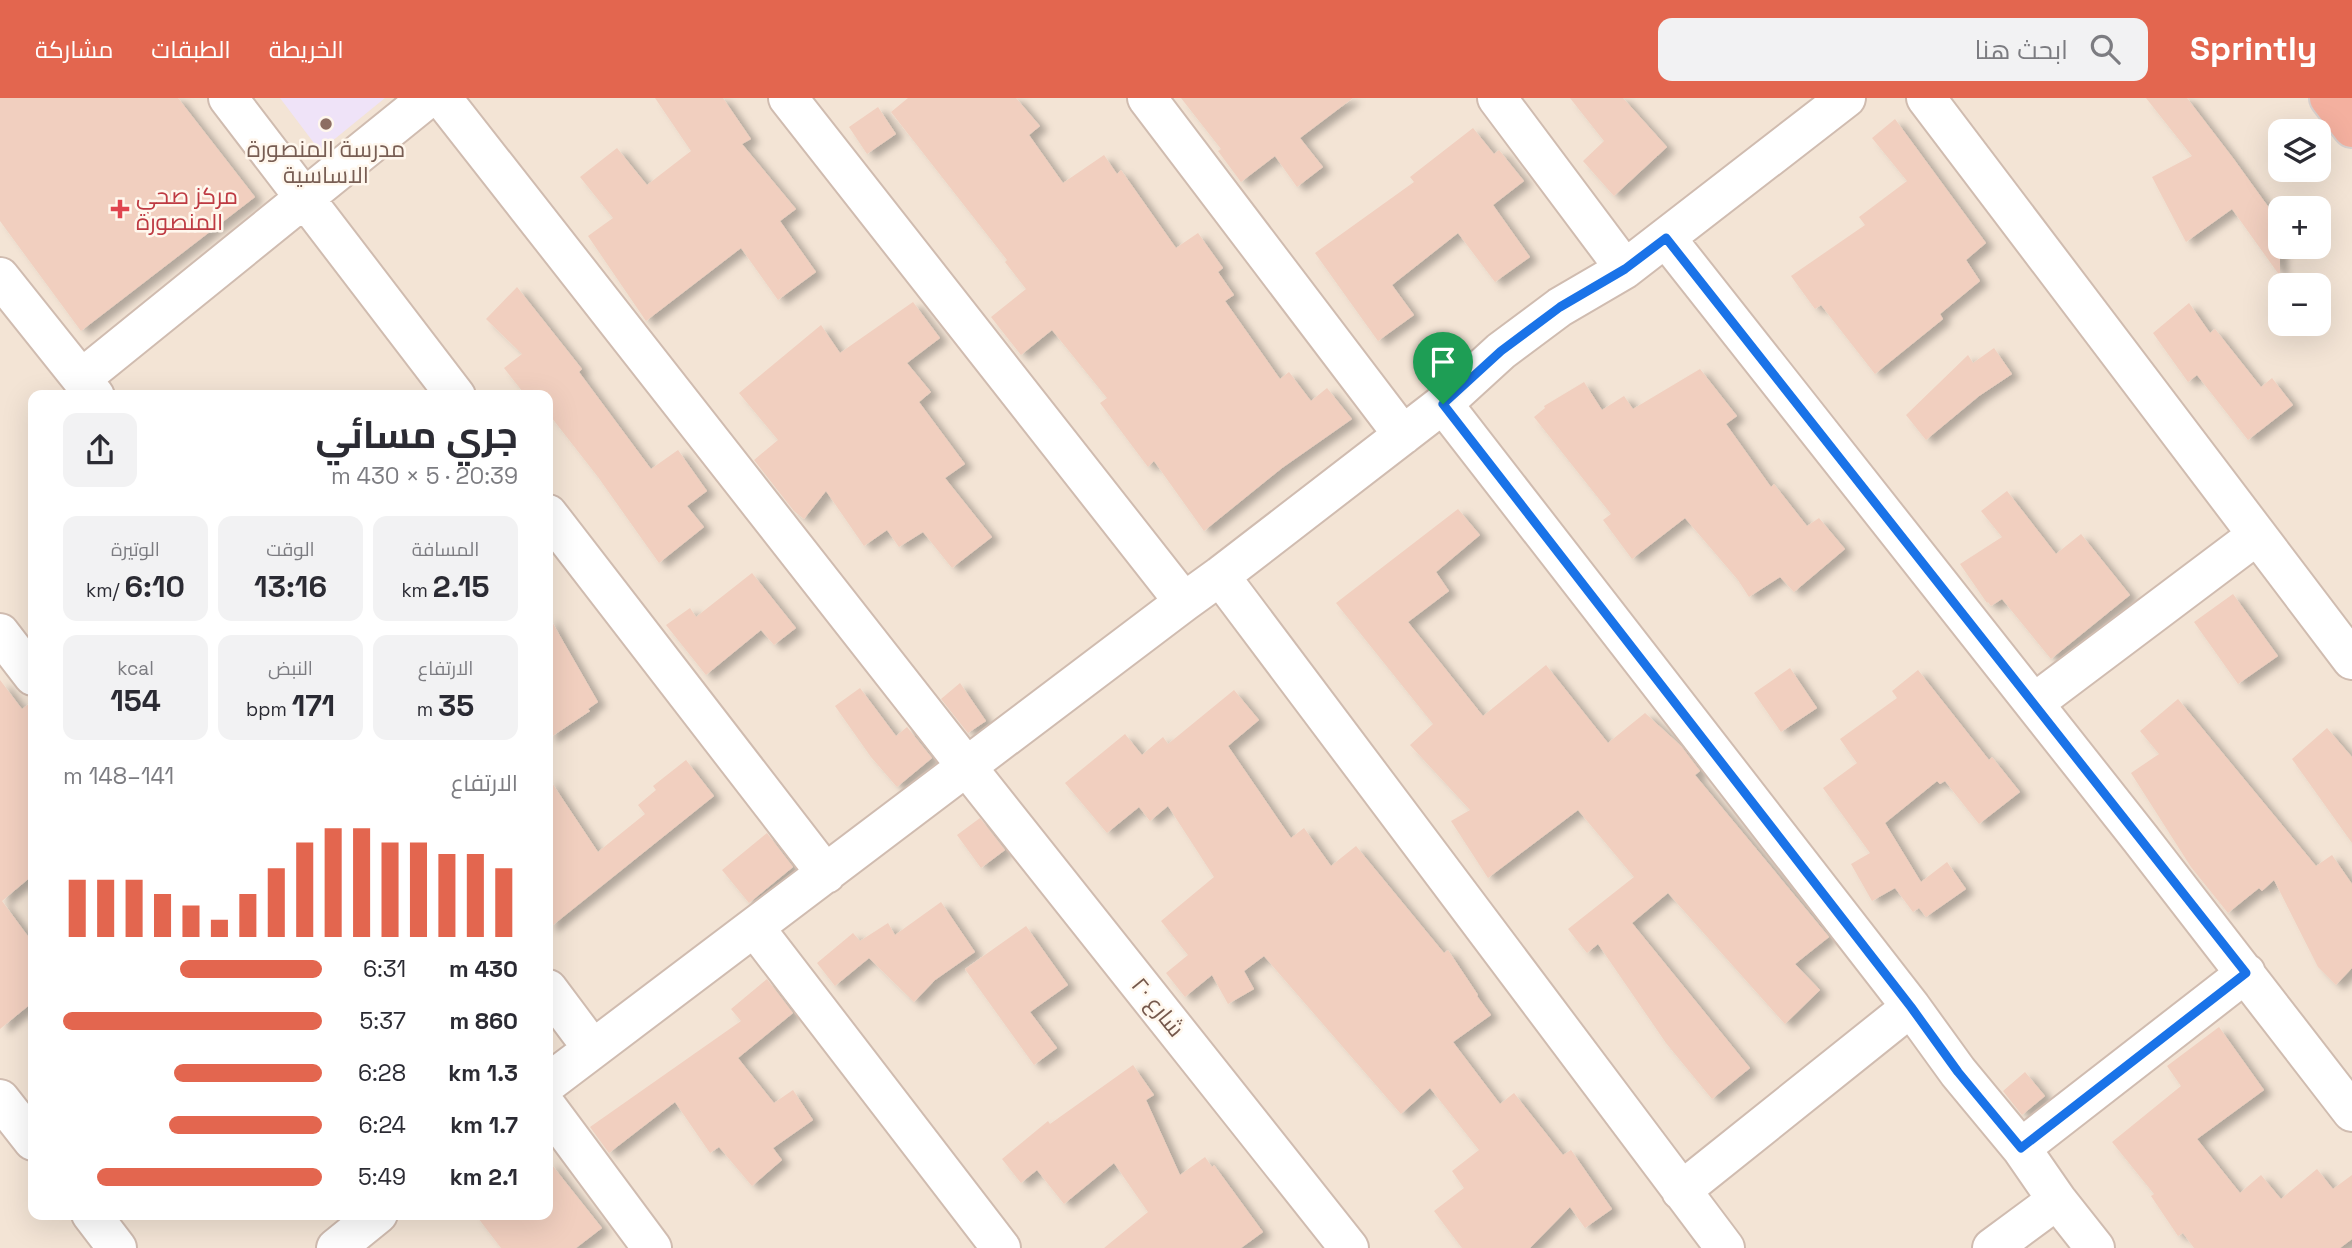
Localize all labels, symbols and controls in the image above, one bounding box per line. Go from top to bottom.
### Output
search box [1658,18,2148,81]
text: Sprintly [2190,28,2317,70]
icon: search [2086,30,2124,68]
text: ابحث هنا [1975,33,2068,67]
text: مشاركة [35,34,113,65]
text: الطبقات [151,34,231,65]
text: الخريطة [269,34,344,65]
marker: مدرسة المنصورة الاساسية [318,116,334,132]
map controls [2268,119,2331,336]
button: layers [2268,119,2331,182]
place label: مدرسة المنصورة الاساسية [247,134,405,190]
place label: مركز صحي المنصورة [136,181,238,237]
button: + [2268,196,2331,259]
marker: مركز صحي المنصورة [110,199,130,219]
button: − [2268,273,2331,336]
pin [1413,332,1473,404]
icon: arrive [1424,343,1462,381]
text: جري مسائي [315,411,518,459]
button: share [63,413,137,487]
text: 20:39 · 5 × 430 m [331,461,518,491]
text: الوتيرة [111,537,160,562]
text: الوقت [266,537,315,562]
text: المسافة [412,537,479,562]
text: 6:10 [125,567,185,606]
text: 13:16 [254,567,327,606]
text: 2.15 [433,567,490,606]
text: /km [86,578,125,603]
text: km [401,578,433,603]
text: kcal [117,656,154,681]
text: النبض [268,656,313,681]
text: الارتفاع [418,656,473,681]
text: 154 [110,681,161,720]
text: 171 [292,686,335,725]
text: 35 [438,686,474,725]
text: bpm [246,697,292,722]
text: m [417,697,438,722]
text: 141–148 m [63,761,174,791]
text: الارتفاع [451,768,518,798]
text: 6:31 [363,954,406,984]
text: 430 m [449,954,518,984]
street label: شارع ٢٠ [1124,971,1191,1044]
text: 5:37 [360,1006,406,1036]
text: 860 m [450,1006,518,1036]
text: 6:28 [358,1058,406,1088]
text: 1.3 km [448,1058,518,1088]
text: 6:24 [359,1110,406,1140]
text: 1.7 km [450,1110,518,1140]
text: 5:49 [358,1162,406,1192]
text: 2.1 km [450,1162,518,1192]

